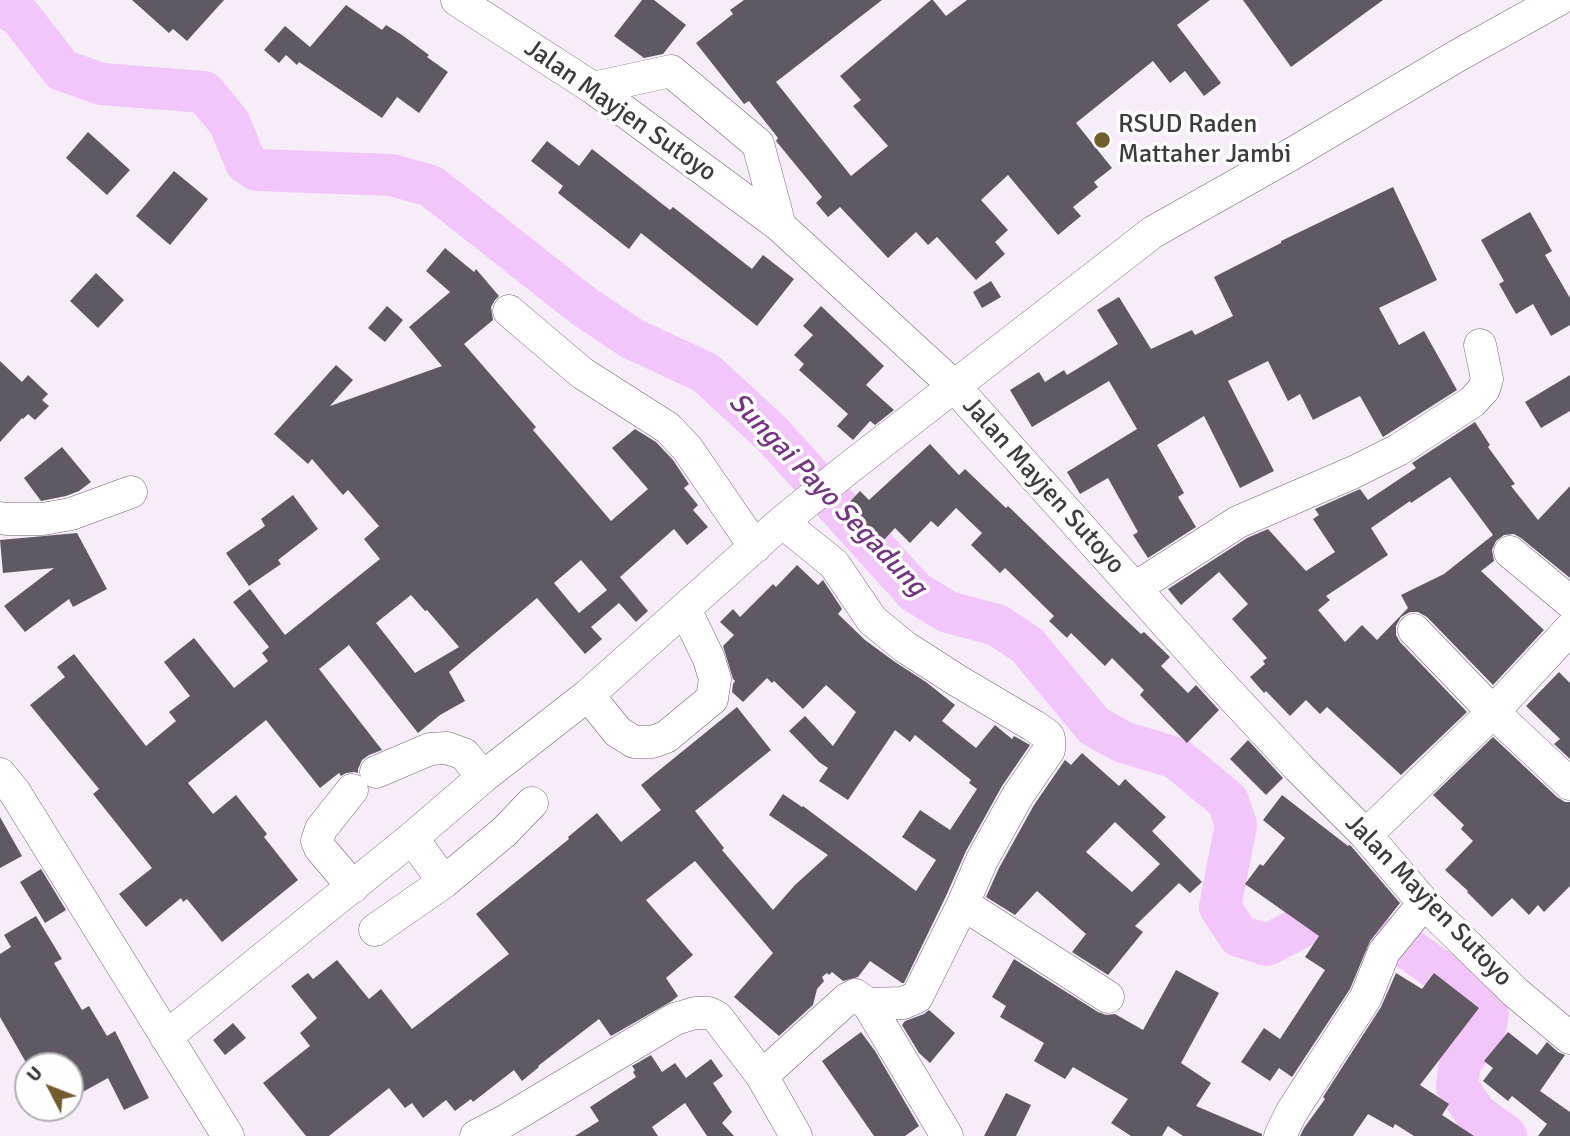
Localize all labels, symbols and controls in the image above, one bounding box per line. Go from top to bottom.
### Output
street label: Jalan Mayjen Sutoyo [518,33,722,189]
place label: RSUD Raden Mattaher Jambi [1118,109,1291,170]
marker: RSUD Raden Mattaher Jambi [1092,130,1112,150]
water label: Sungai Payo Segadung [721,386,933,604]
street label: Jalan Mayjen Sutoyo [955,391,1131,581]
street label: Jalan Mayjen Sutoyo [1338,808,1518,994]
north arrow [14,1052,84,1122]
text: U [22,1062,48,1087]

